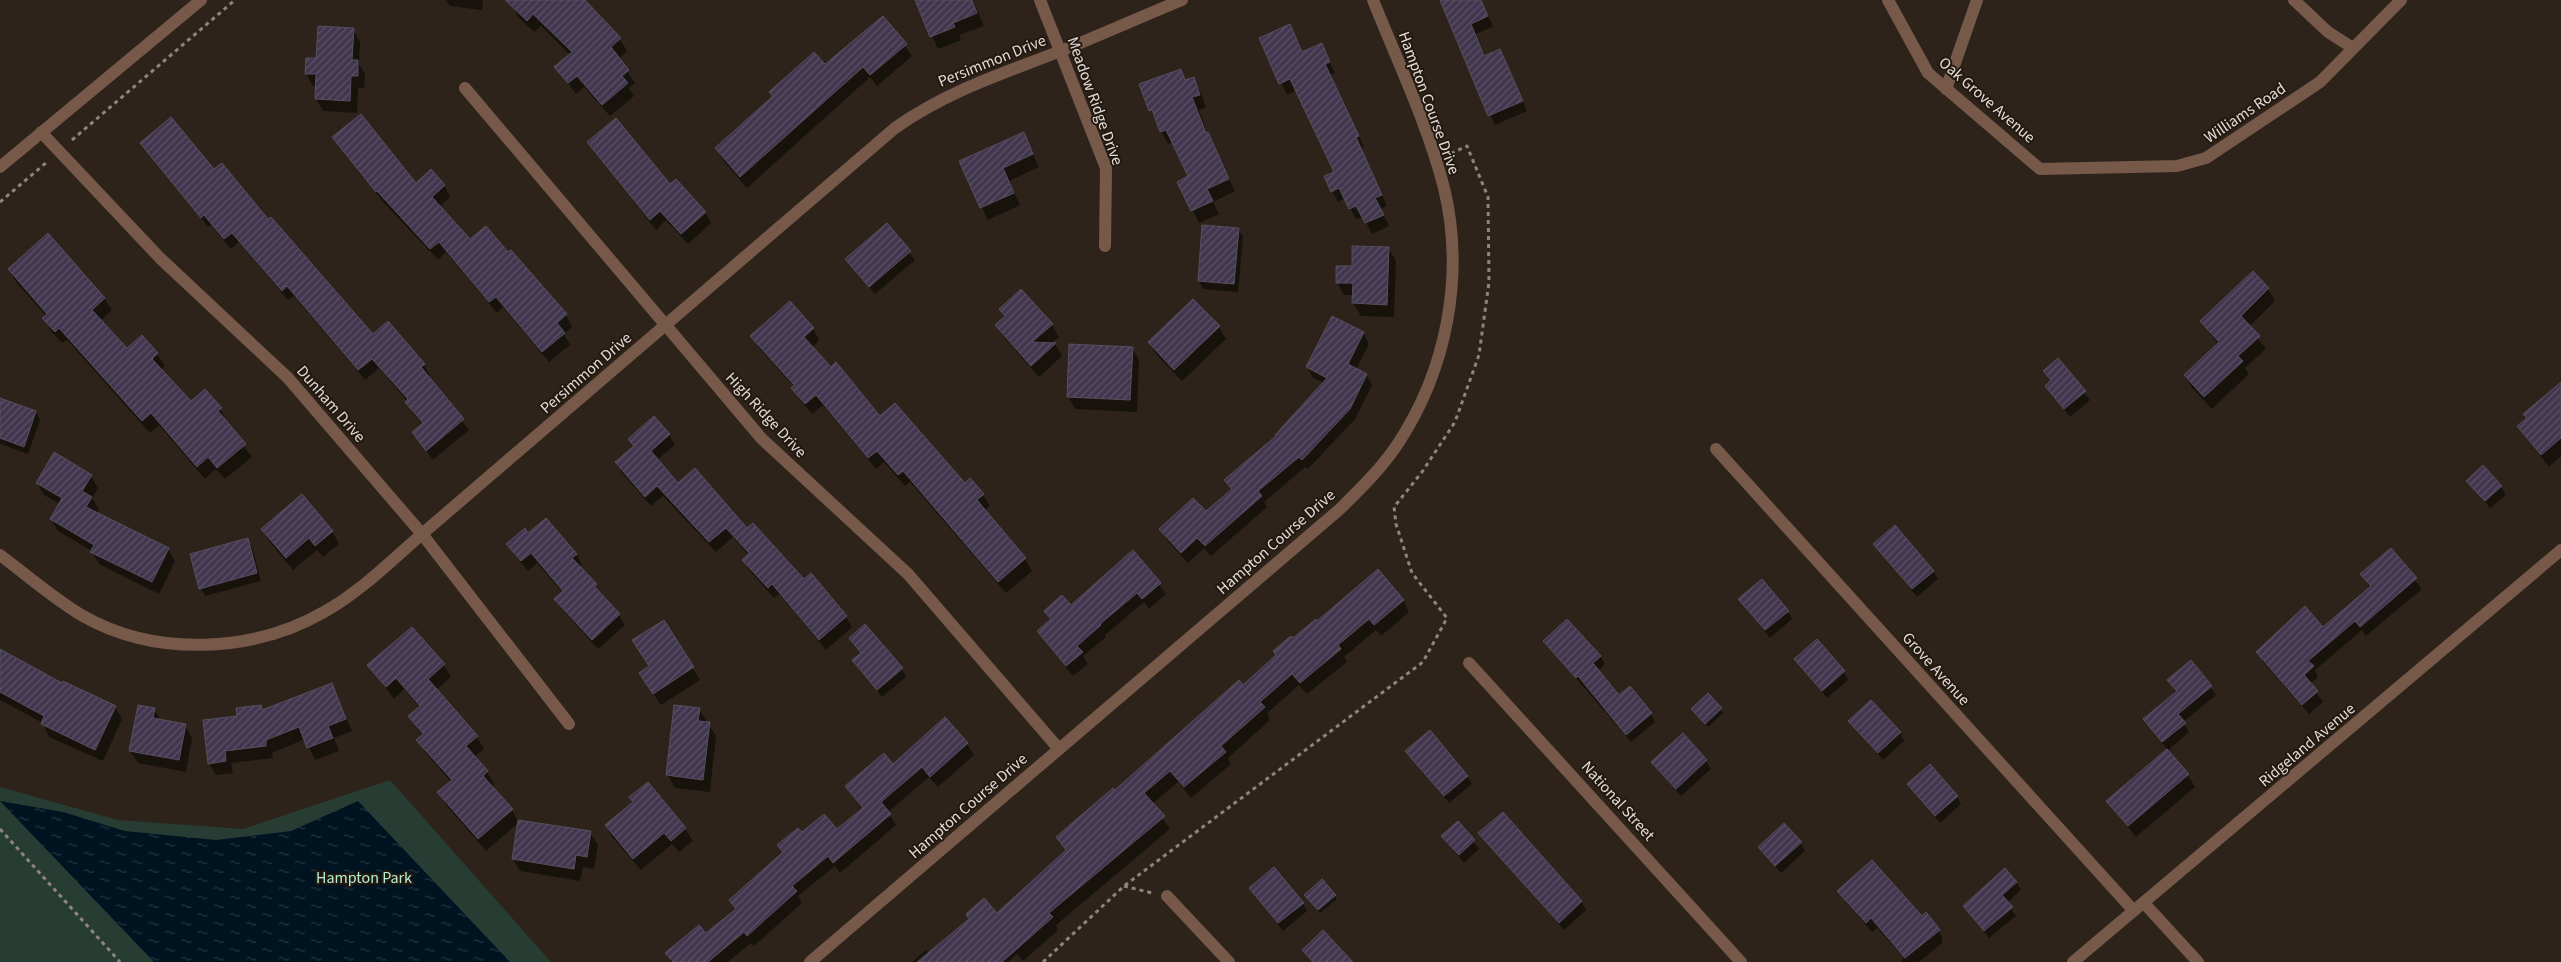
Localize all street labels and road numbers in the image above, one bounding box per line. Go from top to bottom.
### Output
street label: Hampton Course Drive [1393,28,1465,178]
street label: Persimmon Drive [935,29,1049,93]
street label: Meadow Ridge Drive [1062,34,1128,168]
street label: Oak Grove Avenue [1934,52,2040,148]
street label: Williams Road [2200,78,2290,148]
street label: Persimmon Drive [536,327,636,419]
street label: Dunham Drive [291,361,371,447]
street label: High Ridge Drive [720,367,812,463]
street label: Hampton Course Drive [1212,484,1340,600]
street label: Grove Avenue [1897,628,1975,710]
street label: Ridgeland Avenue [2254,698,2360,792]
street label: Hampton Course Drive [904,748,1032,864]
street label: National Street [1576,756,1660,846]

